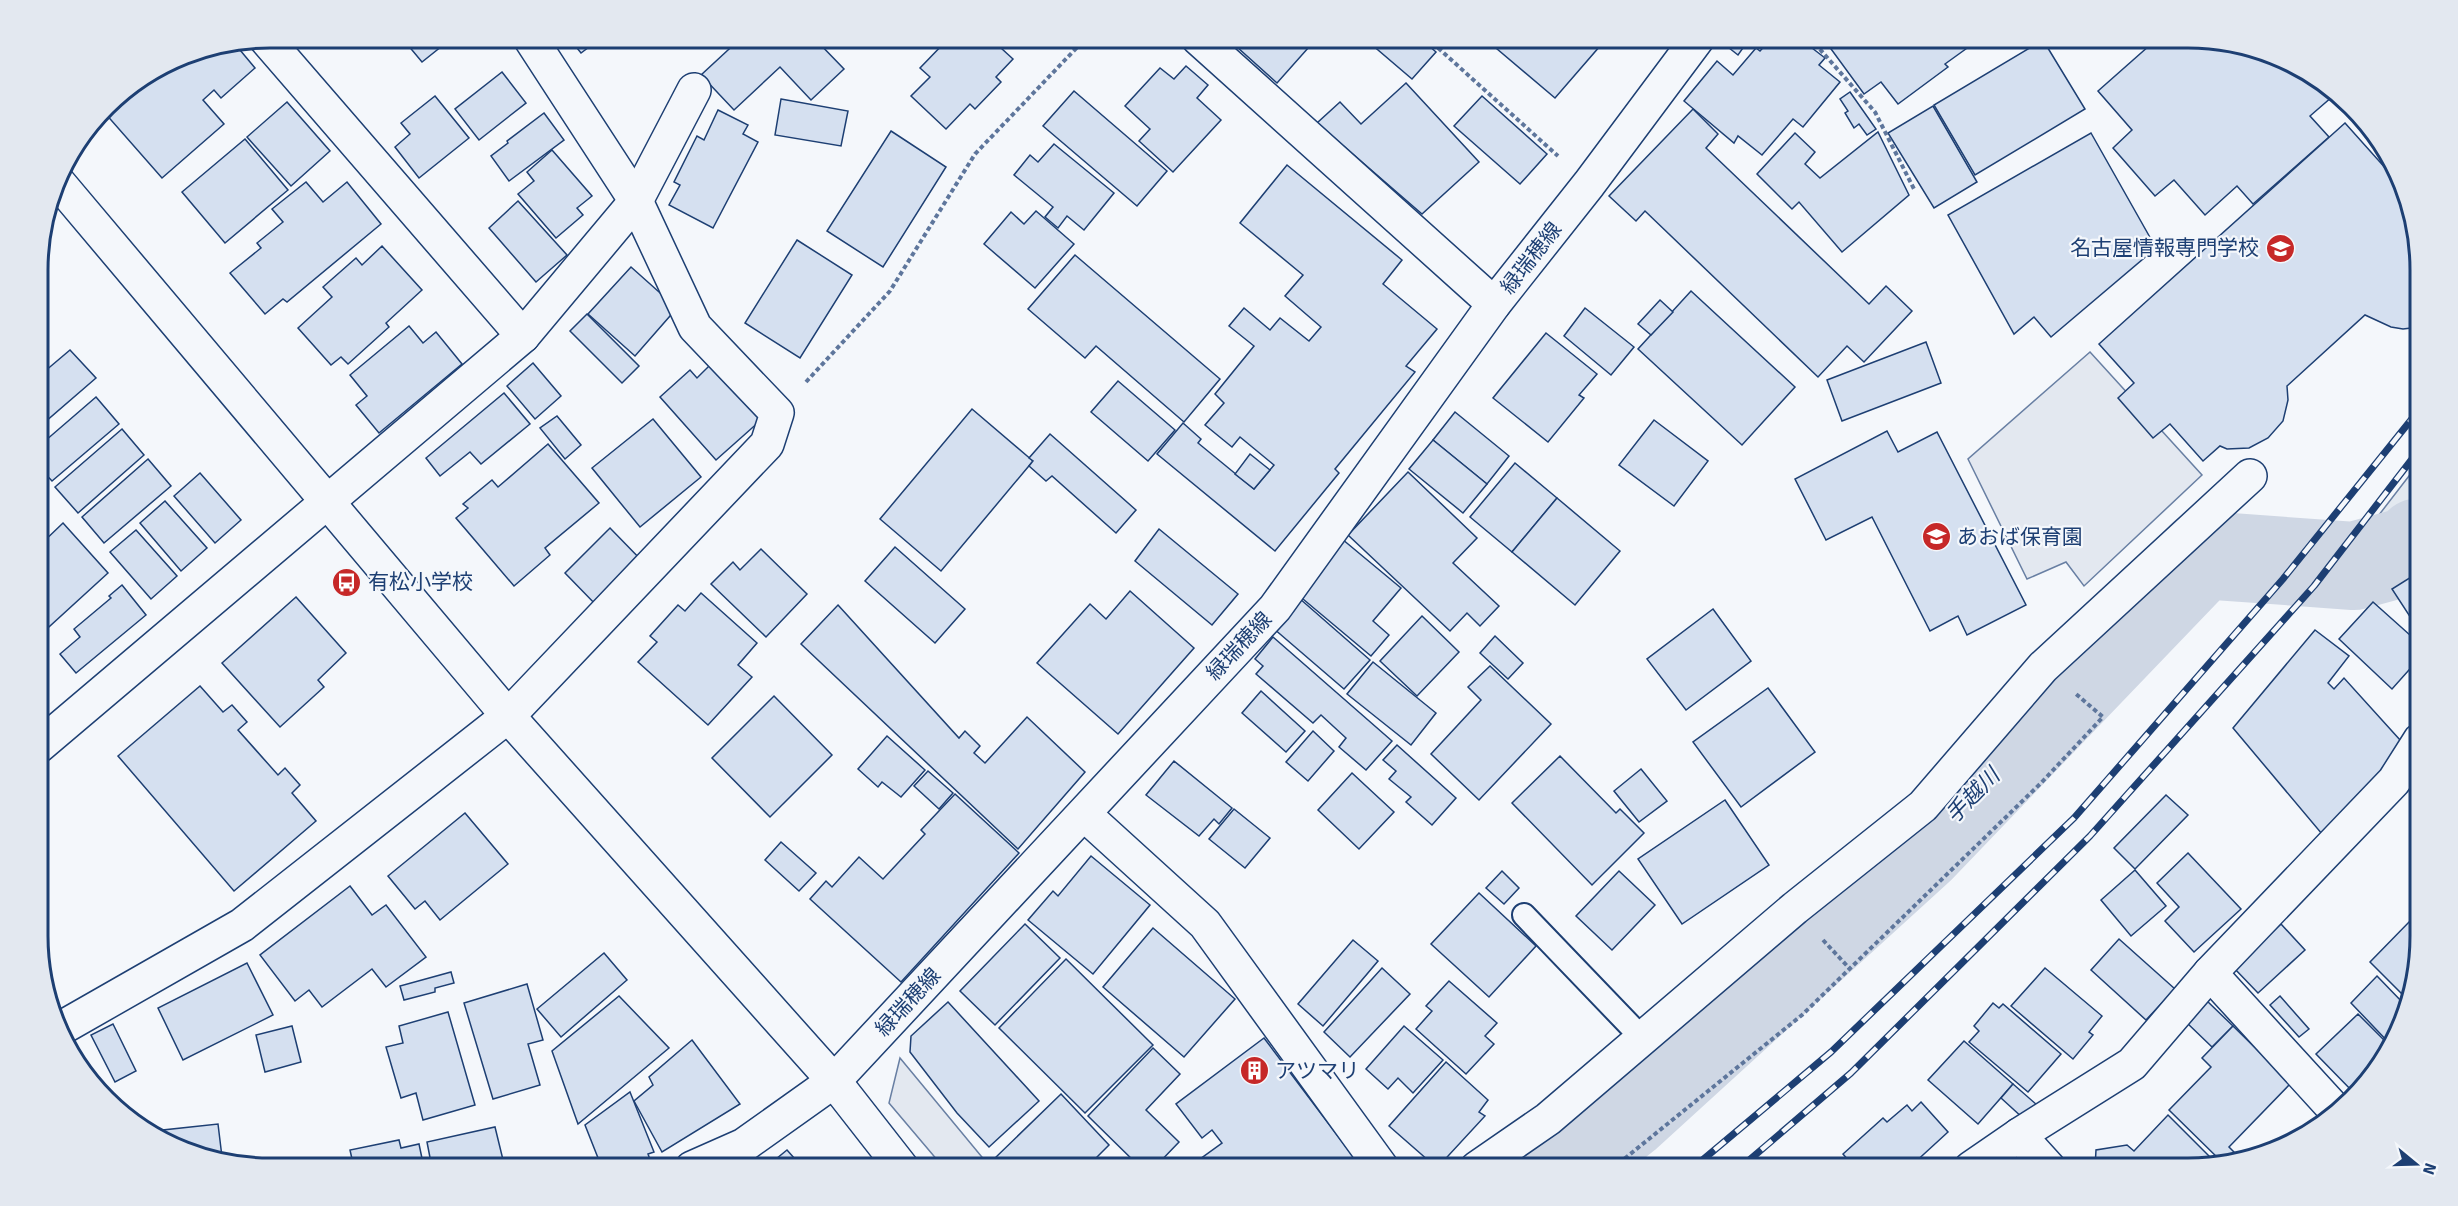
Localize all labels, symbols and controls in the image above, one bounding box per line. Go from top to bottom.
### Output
street label: 緑瑞穂線 [1495,217,1567,299]
school or university icon: 名古屋情報専門学校 [2264,232,2296,264]
place label: 名古屋情報専門学校 [2070,235,2259,261]
school or university icon: あおば保育園 [1920,521,1952,553]
place label: あおば保育園 [1957,524,2083,550]
bus stop icon: 有松小学校 [331,566,363,598]
place label: 有松小学校 [368,569,473,595]
street label: 緑瑞穂線 [1201,606,1277,686]
water label: 手越川 [1940,761,2006,828]
street label: 緑瑞穂線 [870,962,946,1042]
building icon: アツマリ [1238,1055,1270,1087]
place label: アツマリ [1275,1058,1359,1084]
north arrow [2386,1134,2446,1194]
text: N [2418,1160,2441,1177]

